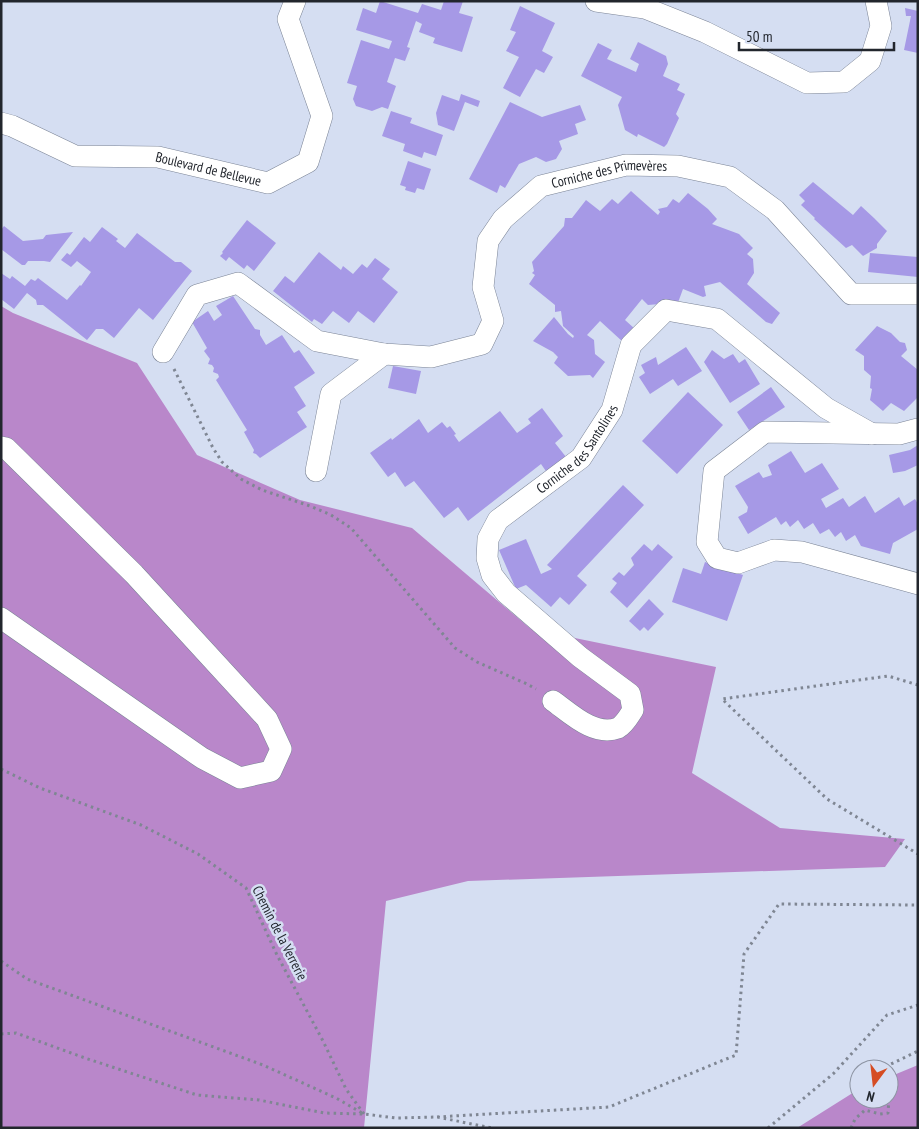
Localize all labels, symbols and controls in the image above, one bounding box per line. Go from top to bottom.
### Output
scale bar [739,20,894,52]
text: 50 m [746,27,772,46]
street label: Boulevard de Bellevue [154,148,263,190]
street label: Corniche des Primevères [549,156,668,192]
street label: Corniche des Santolines [533,403,622,497]
street label: Chemin de la Verrerie [248,883,312,983]
north arrow [849,1059,899,1109]
text: N [865,1087,877,1106]

